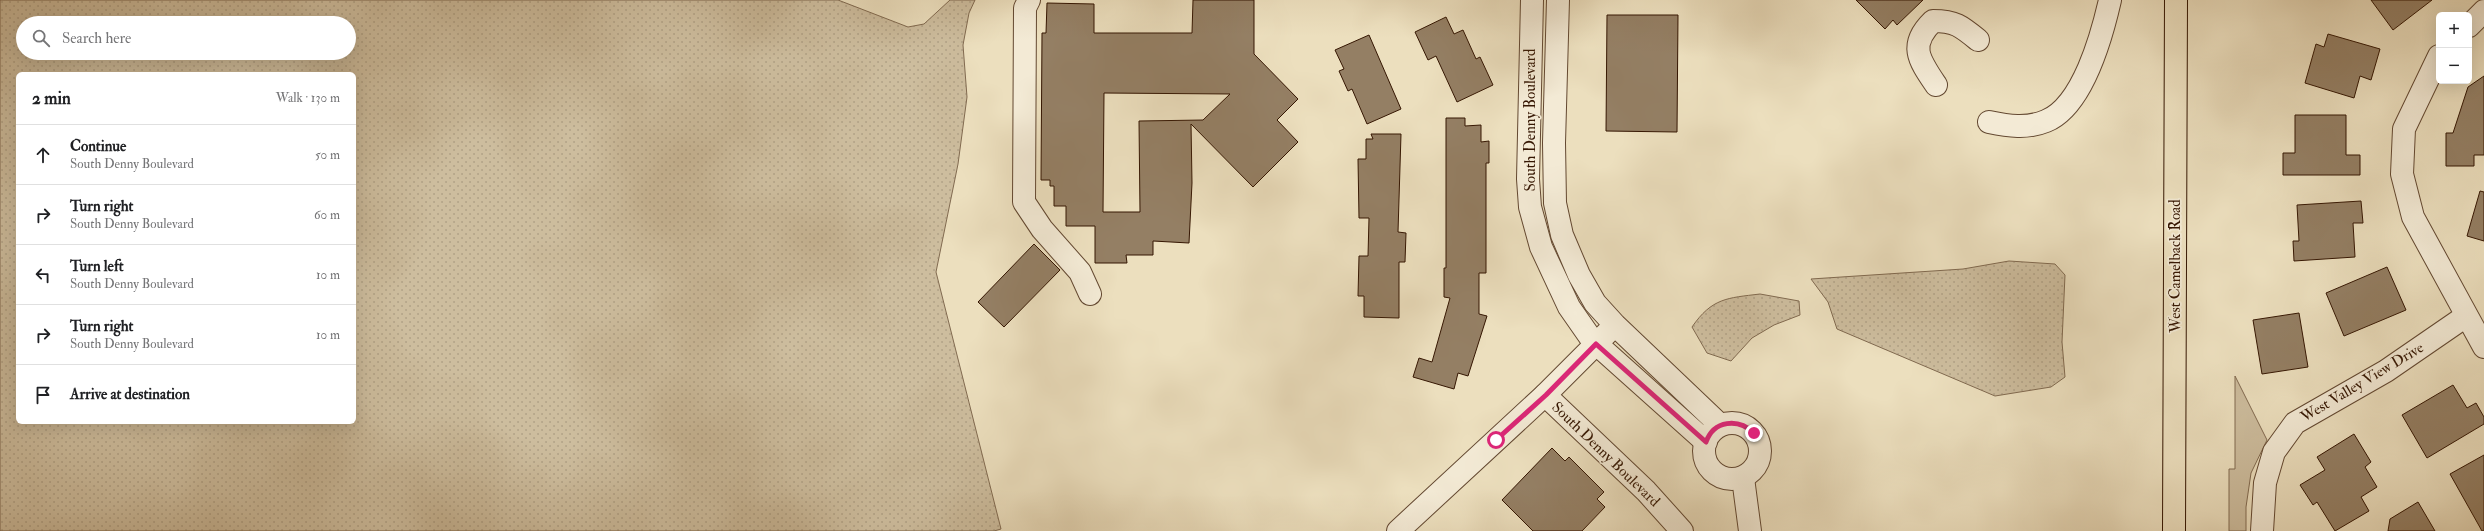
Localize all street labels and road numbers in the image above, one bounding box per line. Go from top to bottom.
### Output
street label: South Denny Boulevard [1521,48,1540,192]
street label: West Camelback Road [2166,199,2185,334]
street label: West Valley View Drive [2296,338,2427,427]
street label: South Denny Boulevard [1548,398,1664,511]

